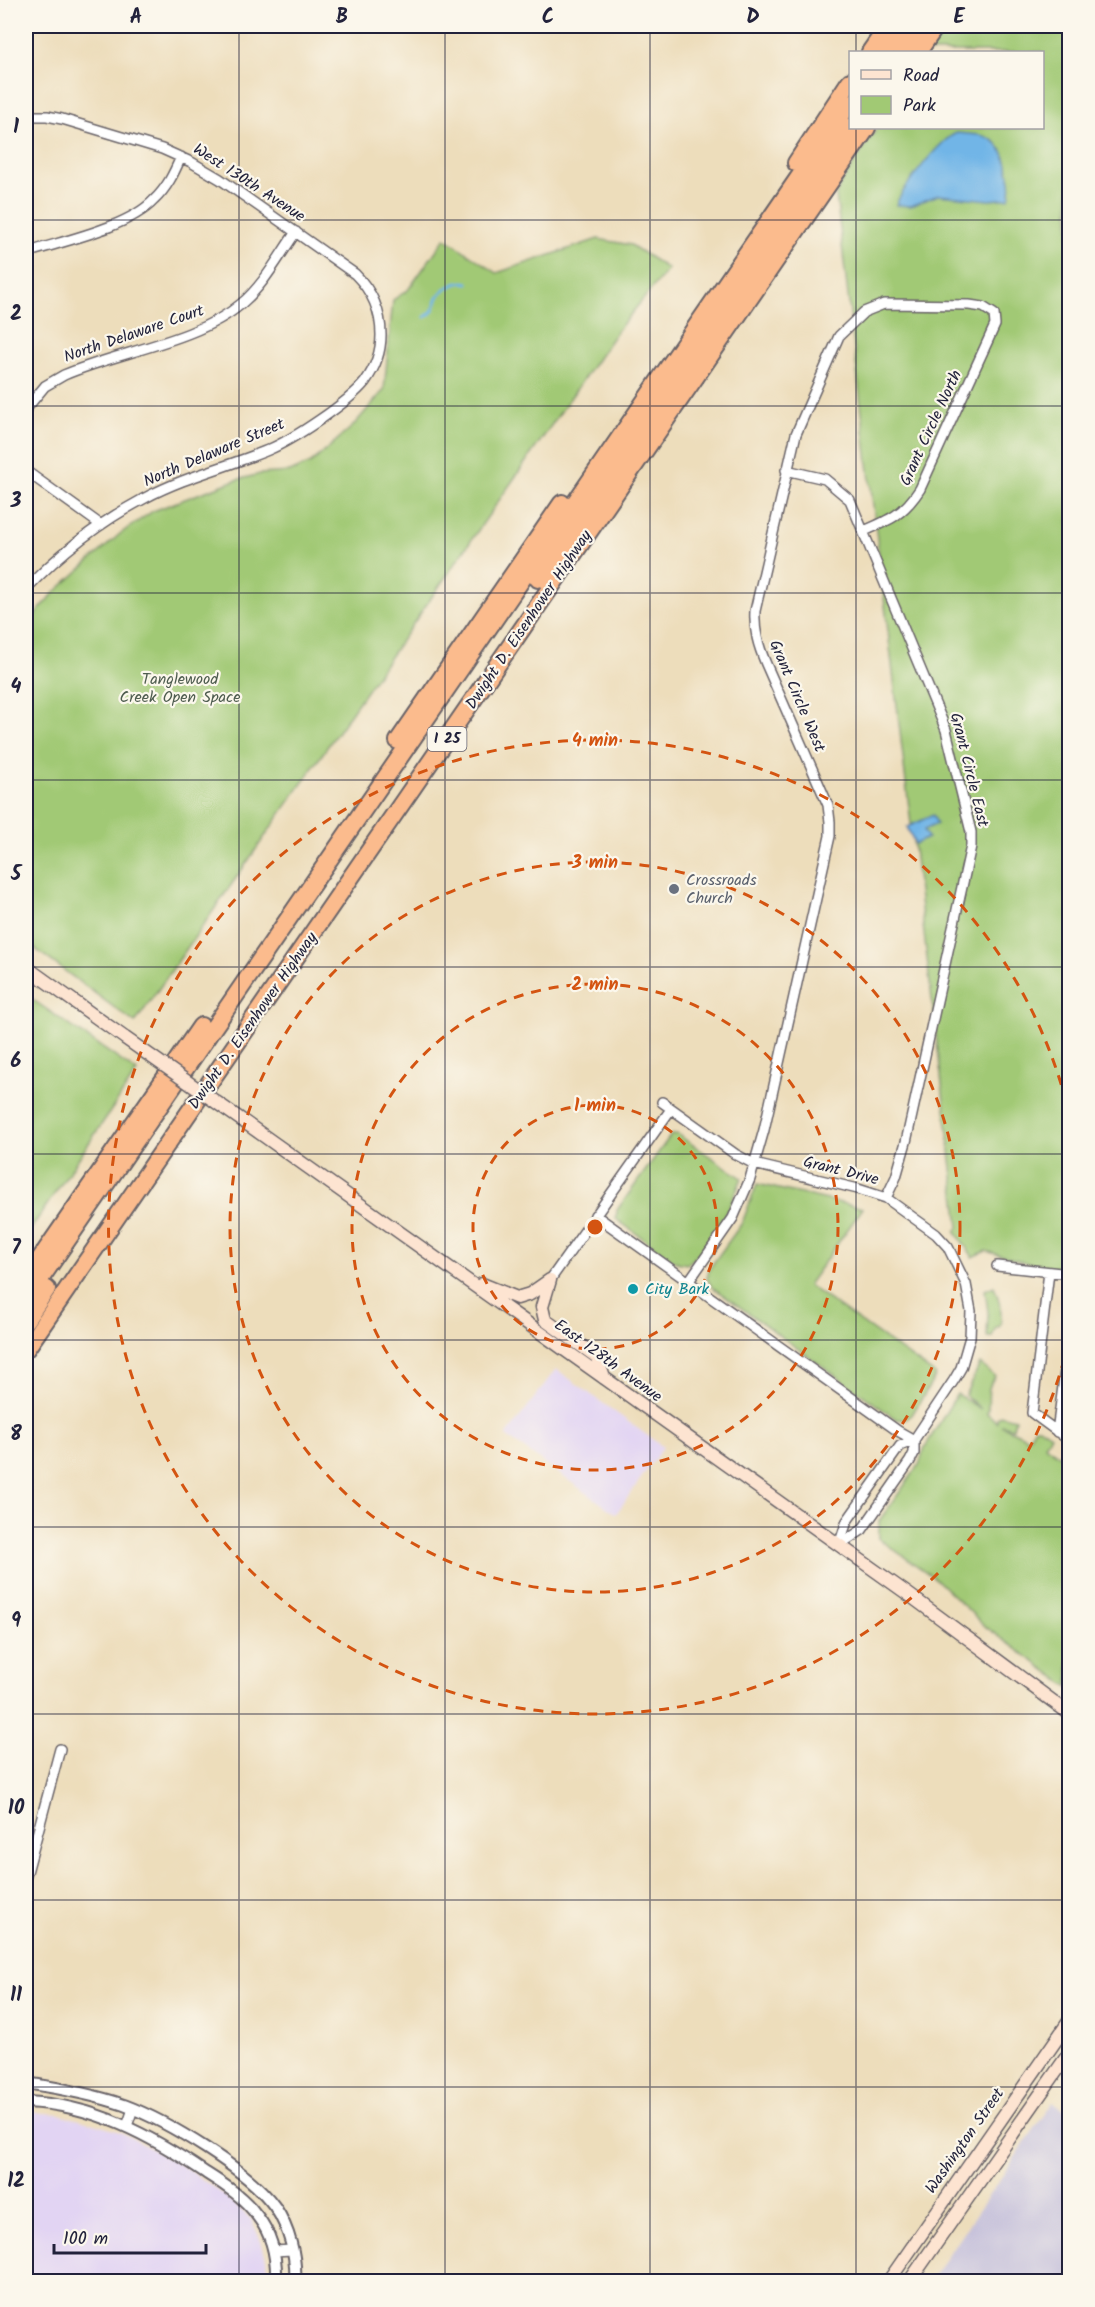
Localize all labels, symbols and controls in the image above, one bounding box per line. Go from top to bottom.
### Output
text: A [130,2,142,34]
text: B [336,2,348,34]
text: C [542,2,554,34]
text: D [746,2,760,34]
text: E [953,2,965,34]
legend [849,51,1044,129]
text: Road [903,62,940,91]
text: Park [903,92,936,121]
text: 1 [13,112,19,144]
street label: West 130th Avenue [188,137,310,229]
street label: North Delaware Court [61,298,208,370]
text: 2 [10,299,22,331]
street label: Grant Circle North [893,366,969,490]
street label: North Delaware Street [139,412,289,494]
text: 3 [10,486,22,518]
street label: Dwight D. Eisenhower Highway [459,525,599,715]
street label: Grant Circle West [762,636,832,757]
park label: Tanglewood Creek Open Space [120,667,240,710]
text: 4 [11,672,22,704]
street label: Grant Circle East [943,710,995,831]
road number: I 25 [428,727,466,751]
text: 4 min [572,727,618,756]
text: 3 min [571,849,618,878]
text: 5 [10,859,23,891]
place label: Crossroads Church [686,868,757,911]
marker: Crossroads Church [667,882,681,896]
street label: Dwight D. Eisenhower Highway [182,927,324,1115]
text: 2 min [572,971,618,1000]
text: 6 [11,1046,22,1078]
text: 1 min [574,1092,616,1121]
street label: Grant Drive [801,1150,881,1192]
centre of rings [585,1217,605,1237]
text: 7 [11,1233,21,1265]
place label: City Bark [645,1277,709,1302]
marker: City Bark [626,1282,640,1296]
street label: East 128th Avenue [549,1313,667,1409]
text: 8 [10,1419,22,1451]
text: 9 [11,1606,21,1638]
text: 10 [8,1793,25,1825]
text: 11 [10,1980,22,2012]
street label: Washington Street [919,2082,1011,2199]
text: 12 [7,2166,25,2198]
scale bar [54,2217,206,2255]
text: 100 m [63,2225,108,2254]

